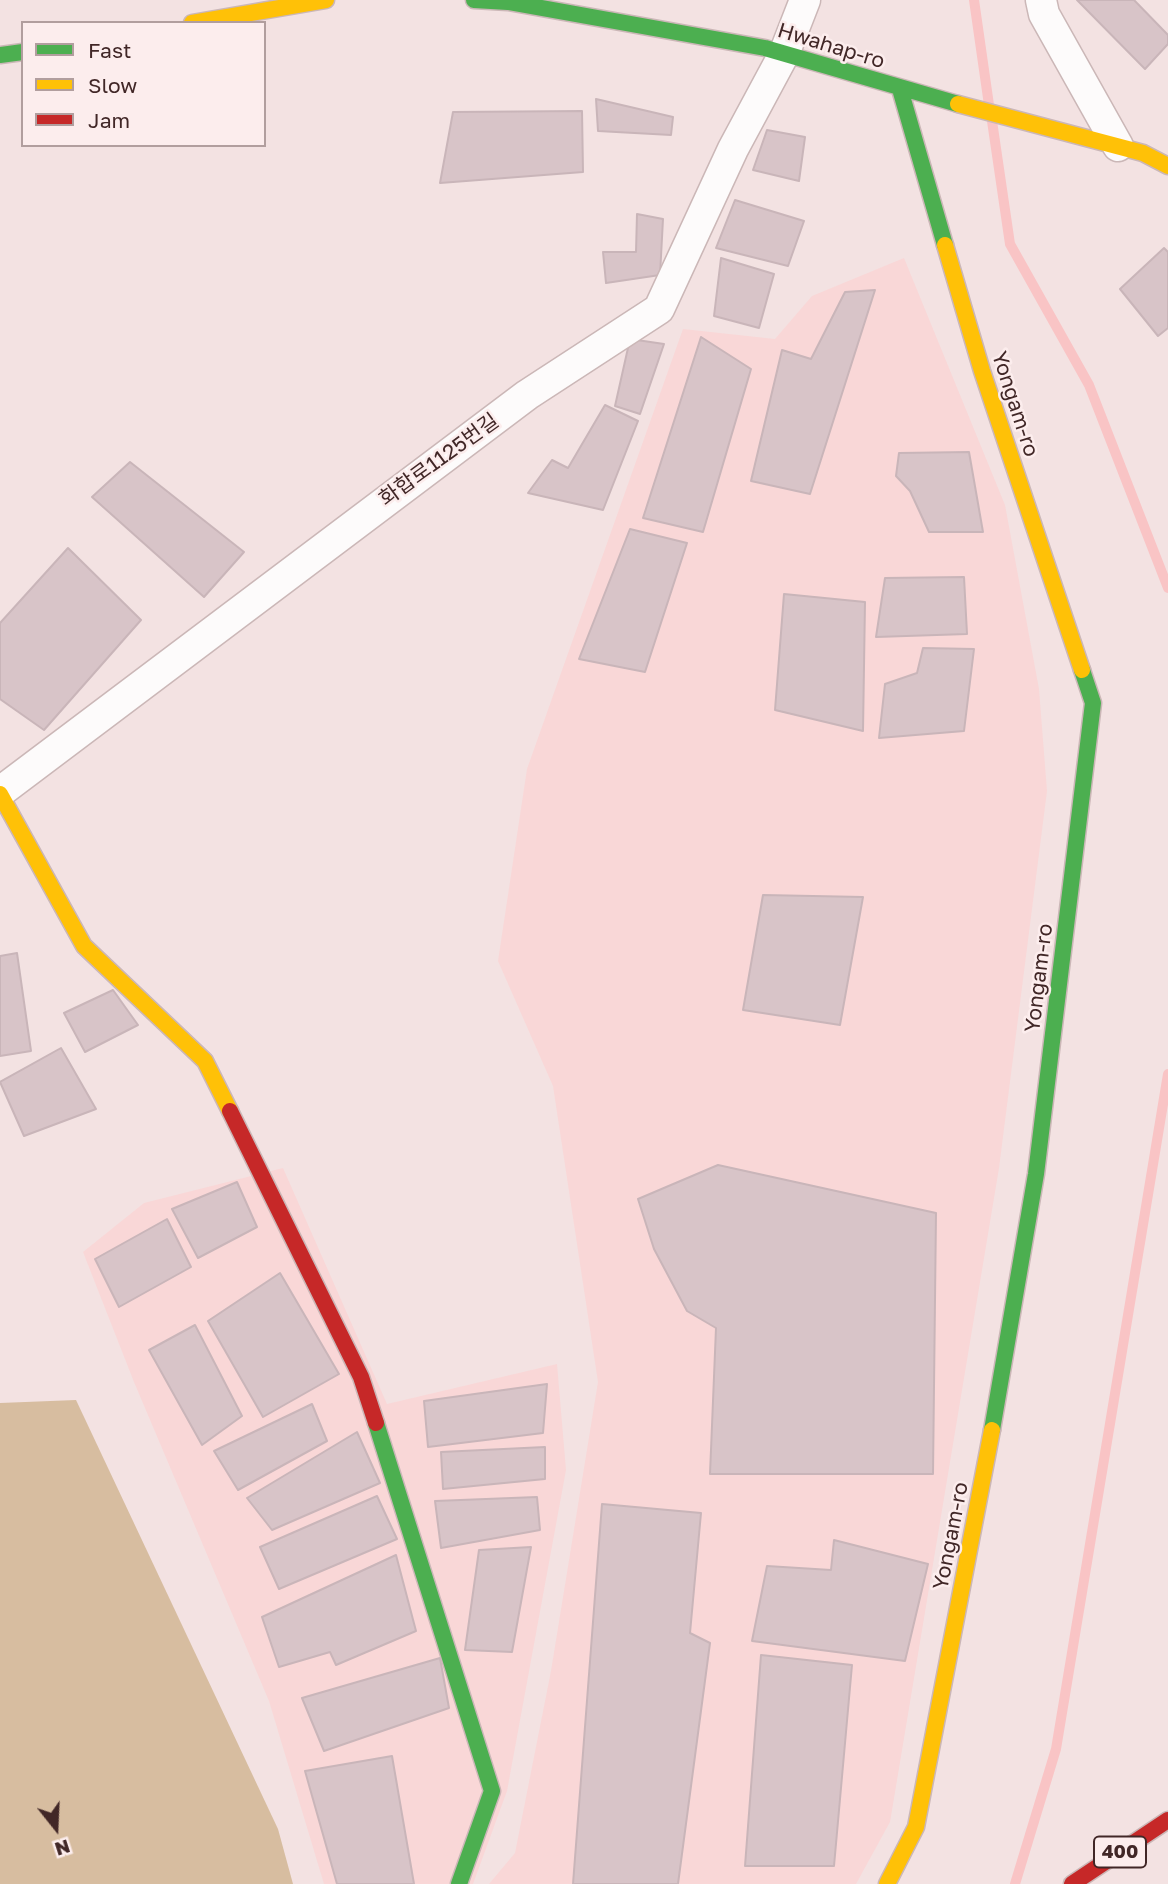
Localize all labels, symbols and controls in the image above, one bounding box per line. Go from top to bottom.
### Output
street label: Hwahap-ro [774,18,888,74]
legend [21,21,266,147]
text: Fast [88,37,131,63]
text: Slow [88,72,137,98]
text: Jam [88,107,130,133]
street label: Yongam-ro [986,348,1044,460]
street label: 화합로1125번길 [374,408,504,512]
street label: Yongam-ro [1020,922,1058,1034]
street label: Yongam-ro [928,1480,974,1592]
north arrow [21,1793,91,1863]
text: N [52,1835,73,1862]
road number: 400 [1094,1836,1146,1868]

